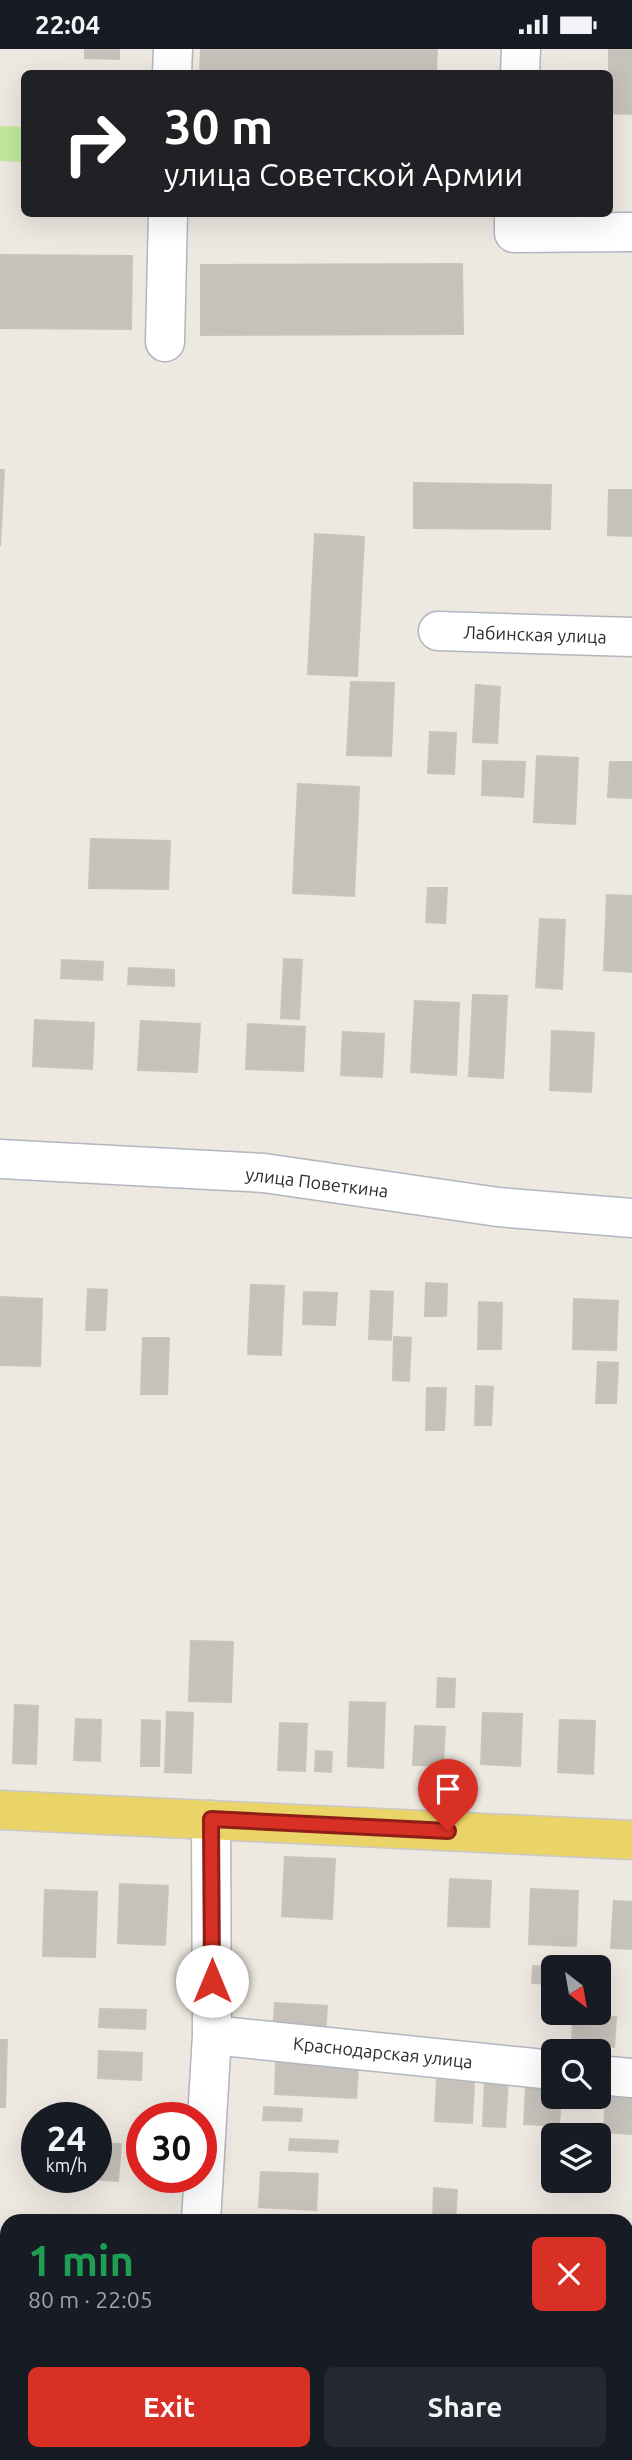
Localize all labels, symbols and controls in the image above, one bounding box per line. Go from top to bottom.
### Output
text: 22:04 [35,10,100,39]
icon: right [49,98,140,189]
text: 30 m [164,98,273,153]
text: улица Советской Армии [164,156,523,192]
street label: Лабинская улица [463,622,607,646]
street label: улица Поветкина [244,1163,390,1201]
pin [418,1759,478,1831]
icon: arrive [429,1770,467,1808]
position arrow [175,1944,249,2018]
north arrow [541,1955,611,2025]
map controls [541,1955,611,2193]
street label: Краснодарская улица [292,2033,474,2071]
button: search [541,2039,611,2109]
speed limit sign: 30 [126,2102,217,2193]
text: 24 [47,2118,86,2158]
button: layers [541,2123,611,2193]
text: km/h [46,2155,87,2175]
text: 1 min [28,2237,134,2284]
button: close [532,2237,606,2311]
text: 80 m · 22:05 [28,2287,153,2312]
button: Exit [28,2367,310,2447]
button: Share [324,2367,606,2447]

